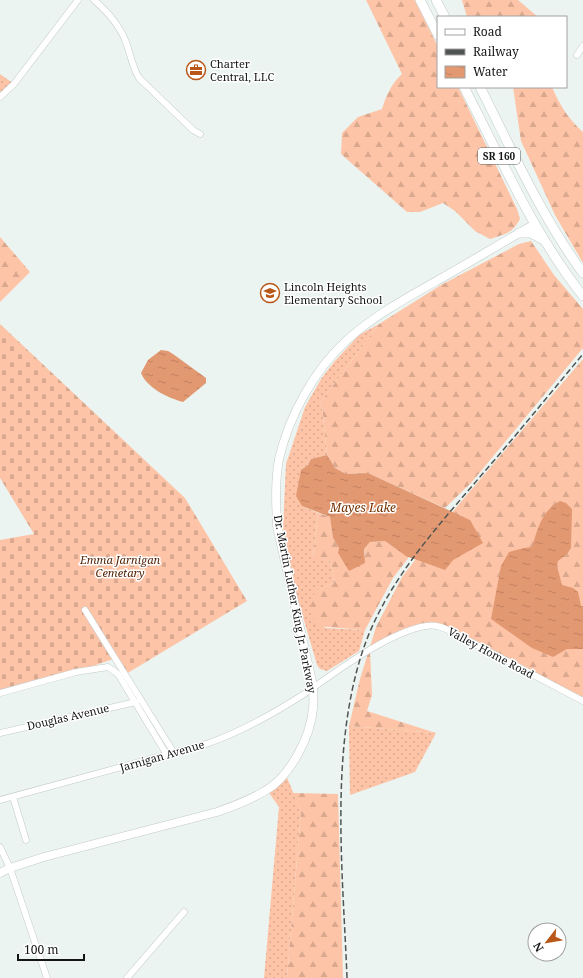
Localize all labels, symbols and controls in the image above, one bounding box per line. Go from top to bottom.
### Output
legend [437,16,567,88]
text: Road [473,23,503,40]
text: Railway [473,43,519,60]
place label: Charter Central, LLC [210,56,274,84]
office icon: Charter Central, LLC [185,59,207,81]
text: Water [473,63,508,80]
road number: SR 160 [478,148,520,164]
place label: Lincoln Heights Elementary School [284,279,383,307]
school or university icon: Lincoln Heights Elementary School [259,282,281,304]
water label: Mayes Lake [329,499,396,516]
street label: Dr. Martin Luther King Jr. Parkway [271,513,320,695]
park label: Emma Jarnigan Cemetary [79,552,161,580]
street label: Valley Home Road [446,624,537,682]
street label: Douglas Avenue [25,700,111,733]
street label: Jarnigan Avenue [117,736,206,775]
north arrow [527,922,567,962]
scale bar [18,936,84,962]
text: N [529,940,547,955]
text: 100 m [24,941,59,958]

